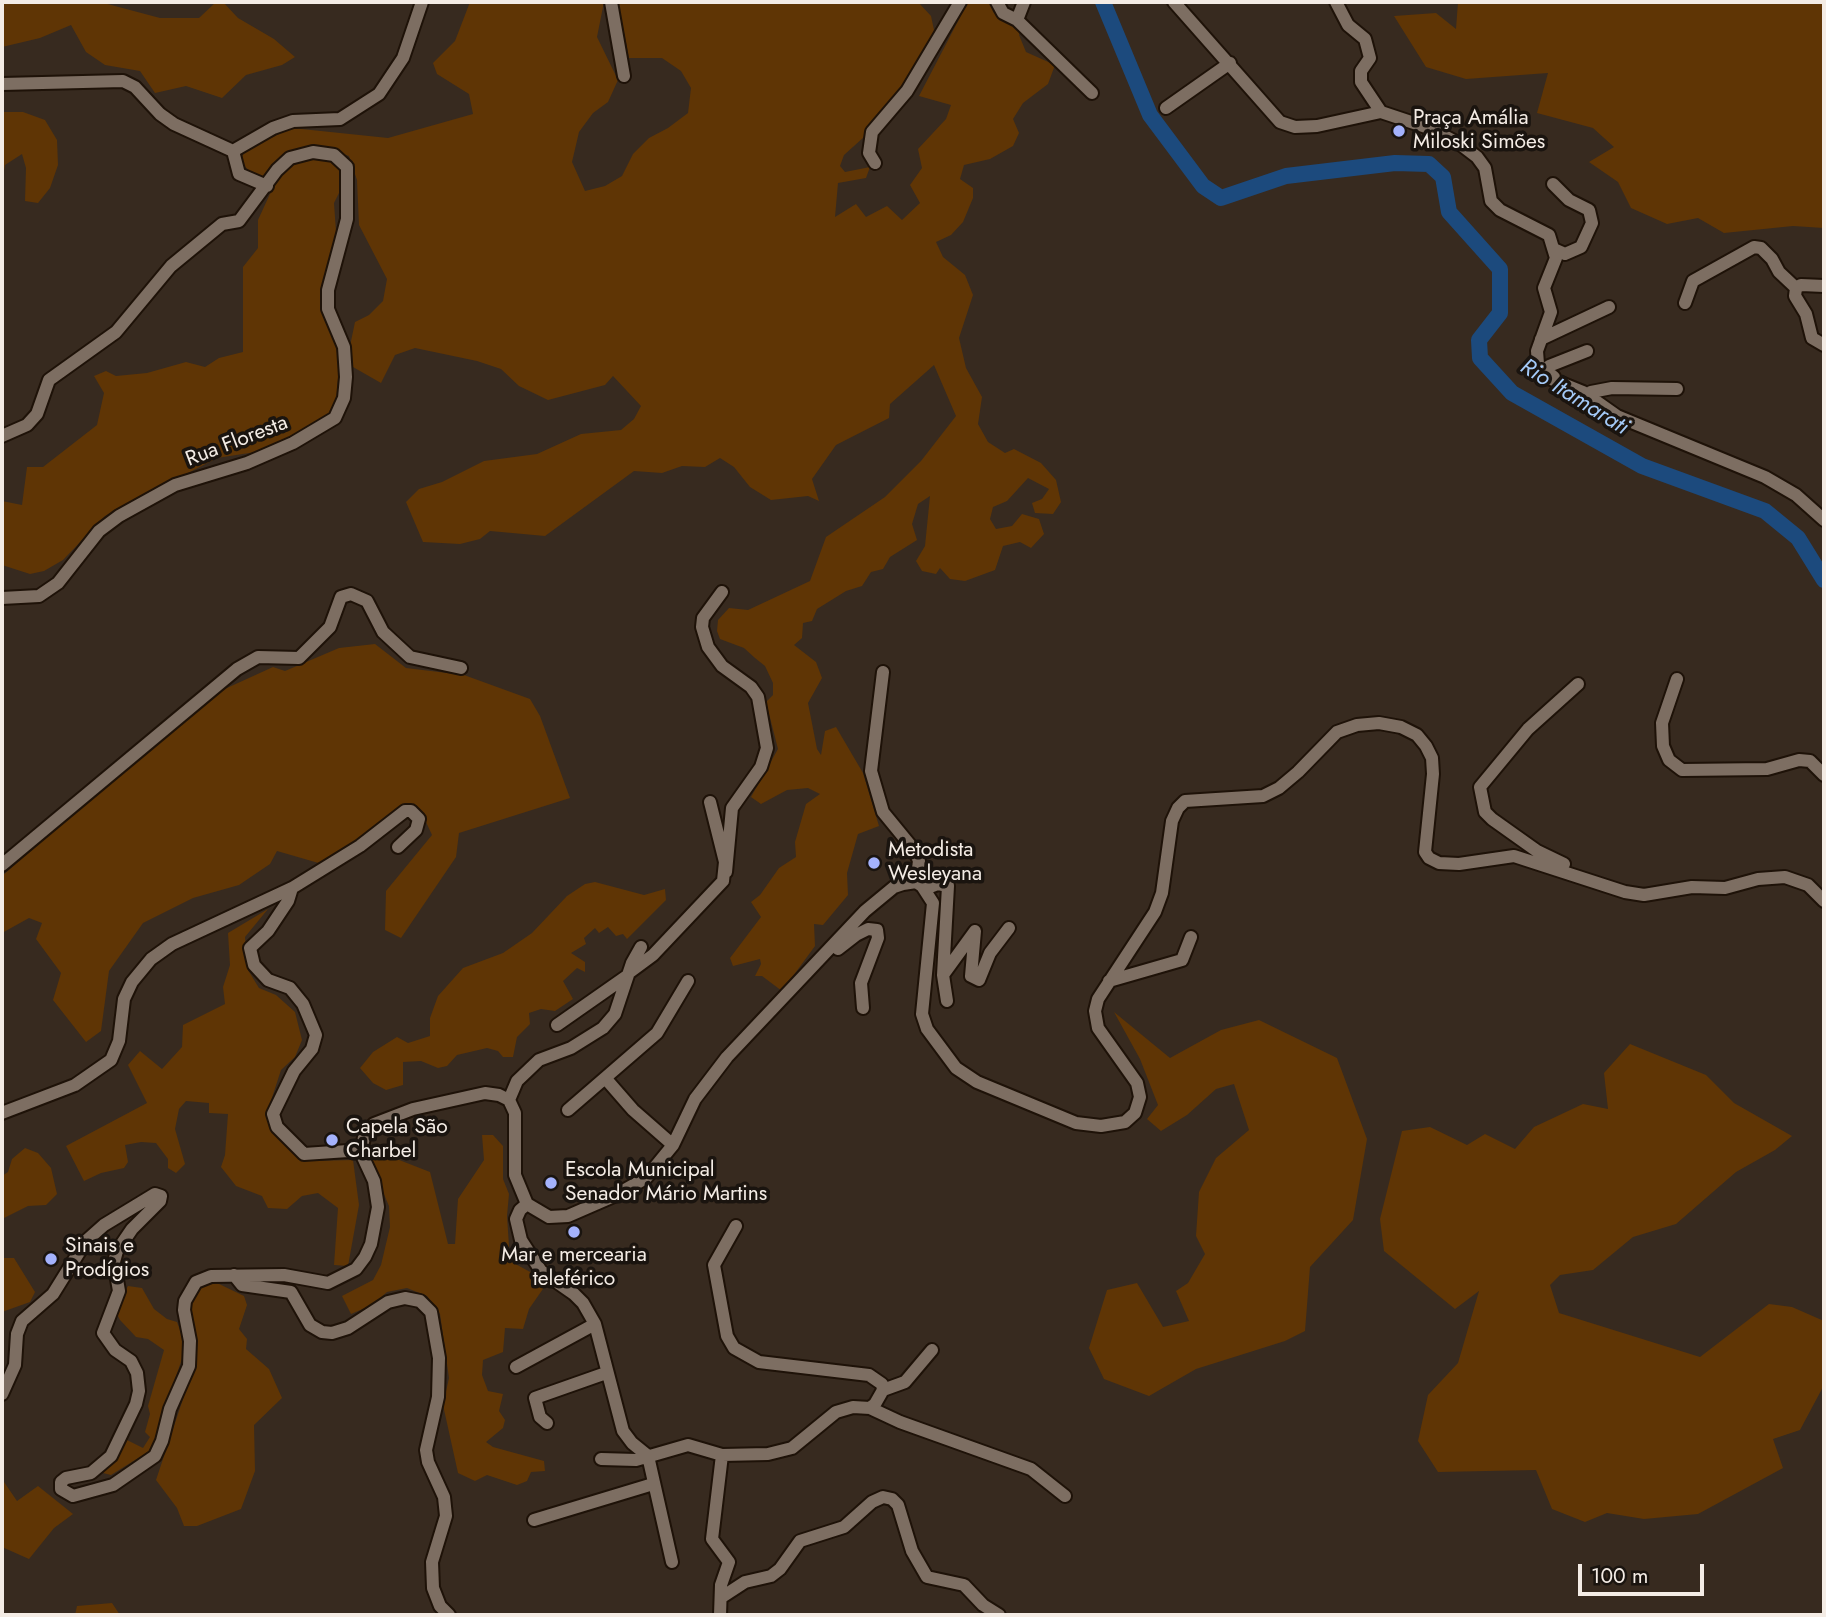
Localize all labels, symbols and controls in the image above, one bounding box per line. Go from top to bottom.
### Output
place label: Praça Amália Miloski Simões [1413,106,1545,156]
marker: Praça Amália Miloski Simões [1391,123,1407,139]
water label: Rio Itamarati [1515,354,1633,442]
street label: Rua Floresta [182,411,292,473]
place label: Metodista Wesleyana [888,838,982,888]
marker: Metodista Wesleyana [866,855,882,871]
place label: Capela São Charbel [346,1115,448,1165]
marker: Capela São Charbel [324,1132,340,1148]
place label: Escola Municipal Senador Mário Martins [565,1158,767,1208]
marker: Escola Municipal Senador Mário Martins [543,1175,559,1191]
marker: Mar e mercearia teleférico [566,1224,582,1240]
place label: Sinais e Prodígios [65,1234,149,1284]
place label: Mar e mercearia teleférico [501,1243,647,1293]
marker: Sinais e Prodígios [43,1251,59,1267]
scale bar [1581,1550,1707,1594]
text: 100 m [1591,1561,1648,1591]

